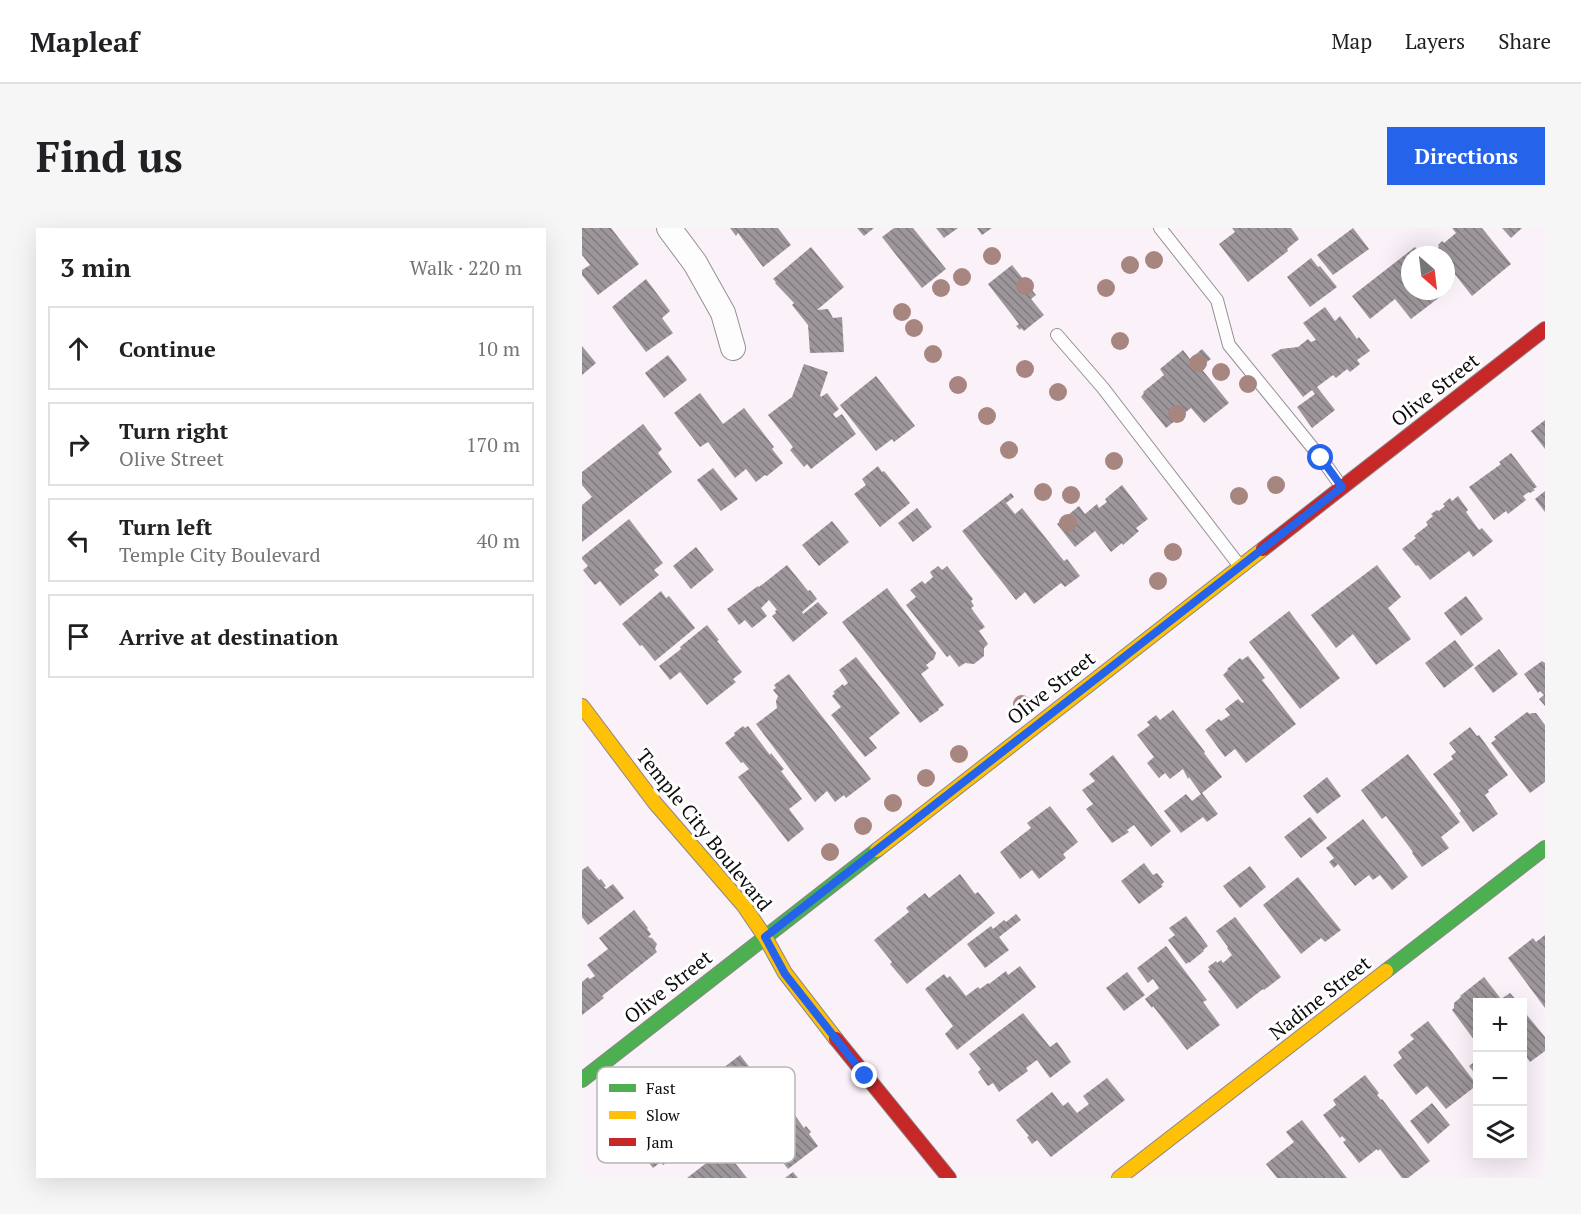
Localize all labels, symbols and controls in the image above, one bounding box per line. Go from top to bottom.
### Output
text: Mapleaf [30,23,139,60]
text: Map [1331,27,1372,55]
text: Layers [1405,27,1465,55]
text: Share [1498,27,1551,55]
button: Directions [1387,127,1545,185]
text: Find us [36,128,183,184]
north arrow [1401,246,1455,300]
text: 3 min [60,250,131,284]
text: Walk · 220 m [410,254,522,281]
icon: ahead [62,332,95,365]
text: Continue [119,334,216,363]
text: 10 m [477,335,520,362]
street label: Olive Street [1385,346,1485,433]
text: Turn right [119,416,228,445]
icon: right [62,428,95,461]
text: 170 m [466,431,520,458]
route start [1307,444,1333,470]
text: Olive Street [119,445,224,472]
text: Turn left [119,512,212,541]
icon: left [62,524,95,557]
text: 40 m [477,527,520,554]
text: Temple City Boulevard [119,541,321,568]
icon: arrive [62,620,95,653]
text: Arrive at destination [119,622,338,651]
street label: Olive Street [1001,644,1101,731]
street label: Temple City Boulevard [630,743,778,916]
street label: Olive Street [618,943,718,1030]
street label: Nadine Street [1263,949,1377,1046]
map controls [1473,998,1527,1160]
button: + [1473,998,1527,1052]
button: − [1473,1052,1527,1106]
route end [851,1062,877,1088]
legend [597,1067,795,1163]
text: Fast [646,1077,676,1099]
text: Slow [646,1104,680,1126]
button: layers [1473,1106,1527,1160]
text: Jam [646,1131,674,1153]

